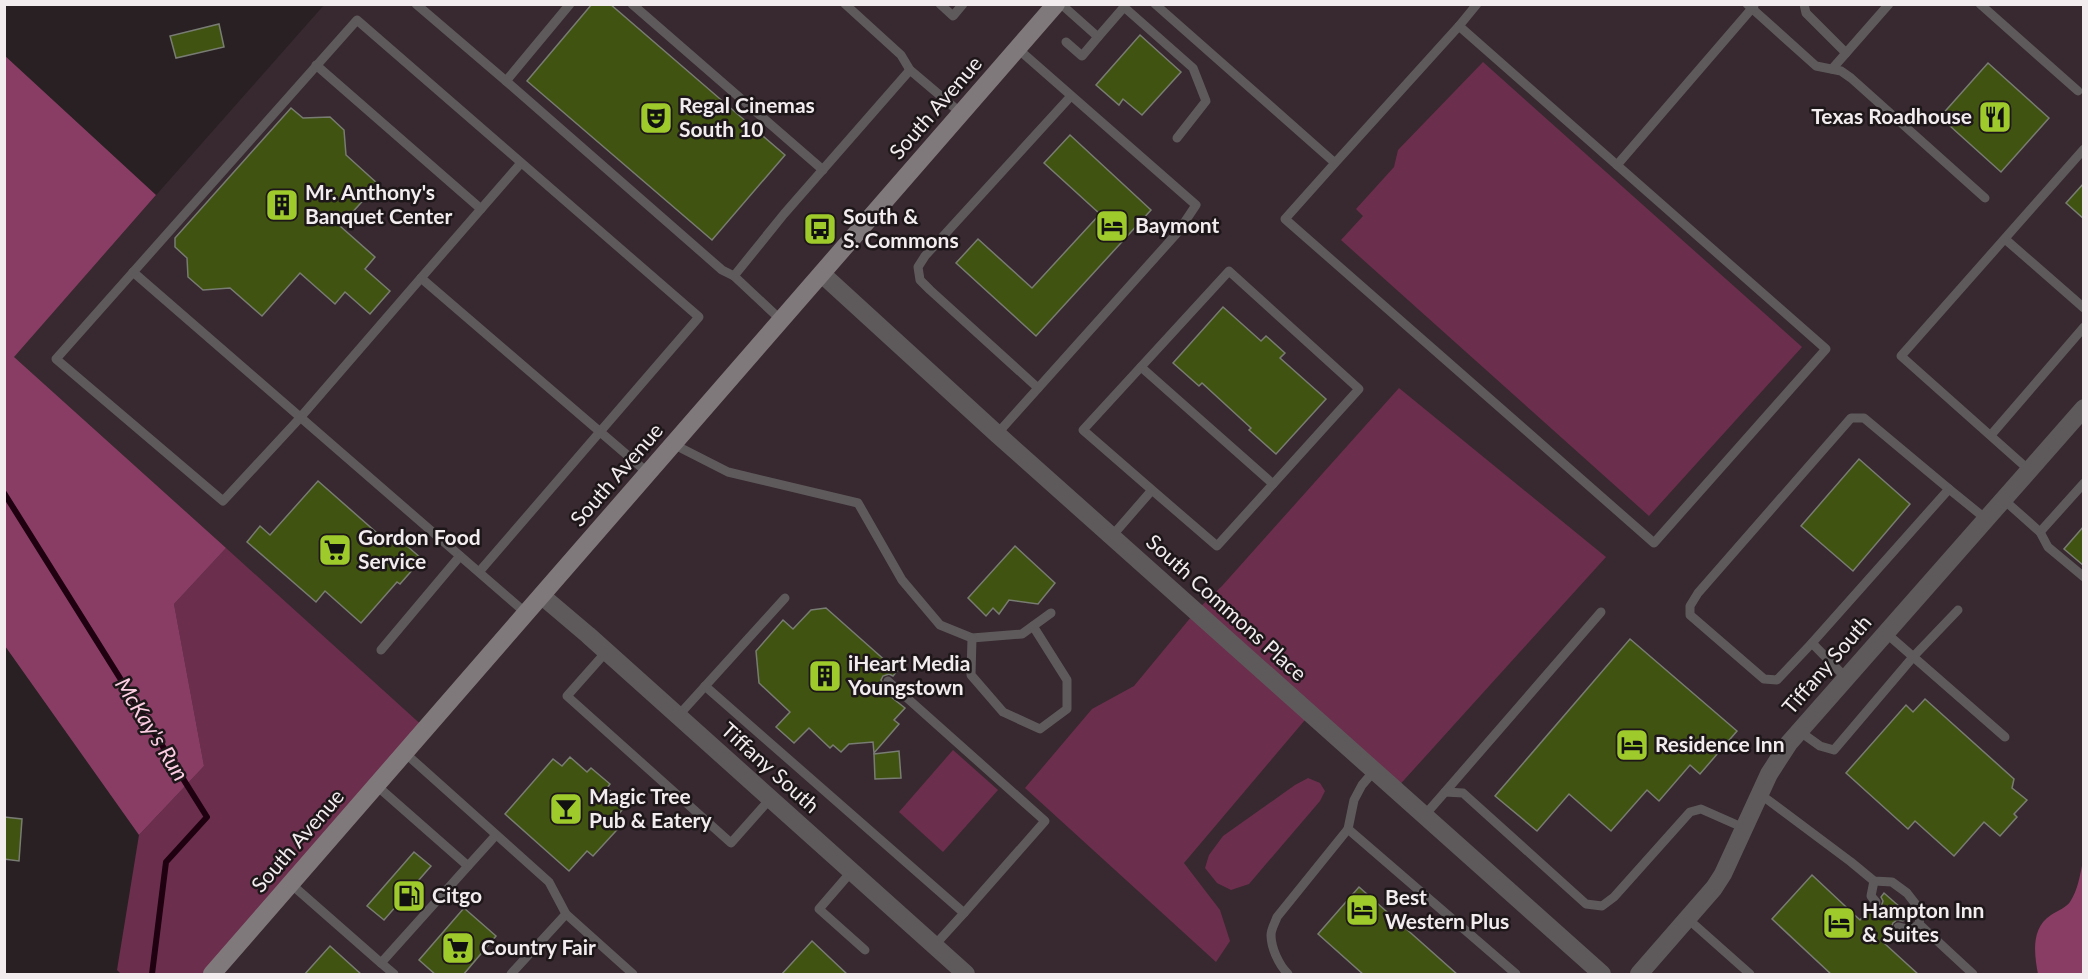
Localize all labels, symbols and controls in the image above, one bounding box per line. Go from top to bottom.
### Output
street label: South Avenue [883,50,986,164]
place label: Regal Cinemas South 10 [679,92,815,141]
restaurant icon: Texas Roadhouse [1977,99,2013,135]
theatre icon: Regal Cinemas South 10 [638,100,674,136]
place label: Texas Roadhouse [1811,103,1972,128]
place label: Mr. Anthony's Banquet Center [305,179,452,228]
building icon: Mr. Anthony's Banquet Center [264,187,300,223]
place label: South & S. Commons [843,203,959,252]
hotel icon: Baymont [1094,208,1130,244]
bus stop icon: South & S. Commons [802,211,838,247]
place label: Baymont [1135,212,1219,237]
street label: South Avenue [564,417,667,531]
place label: Gordon Food Service [358,524,481,573]
street label: South Commons Place [1142,528,1312,685]
supermarket icon: Gordon Food Service [317,532,353,568]
street label: Tiffany South [1776,609,1876,719]
place label: iHeart Media Youngstown [847,650,970,699]
building icon: iHeart Media Youngstown [807,658,843,694]
water label: McKay's Run [110,672,195,785]
street label: Tiffany South [717,716,825,817]
hotel icon: Residence Inn [1614,727,1650,763]
place label: Residence Inn [1655,731,1785,756]
street label: South Avenue [245,783,348,897]
place label: Magic Tree Pub & Eatery [589,783,712,832]
bar icon: Magic Tree Pub & Eatery [548,791,584,827]
fuel station icon: Citgo [391,878,427,914]
place label: Citgo [432,882,482,907]
place label: Best Western Plus [1385,884,1509,933]
hotel icon: Best Western Plus [1344,892,1380,928]
place label: Hampton Inn & Suites [1862,897,1984,946]
hotel icon: Hampton Inn & Suites [1821,905,1857,941]
supermarket icon: Country Fair [440,930,476,966]
place label: Country Fair [481,934,596,959]

